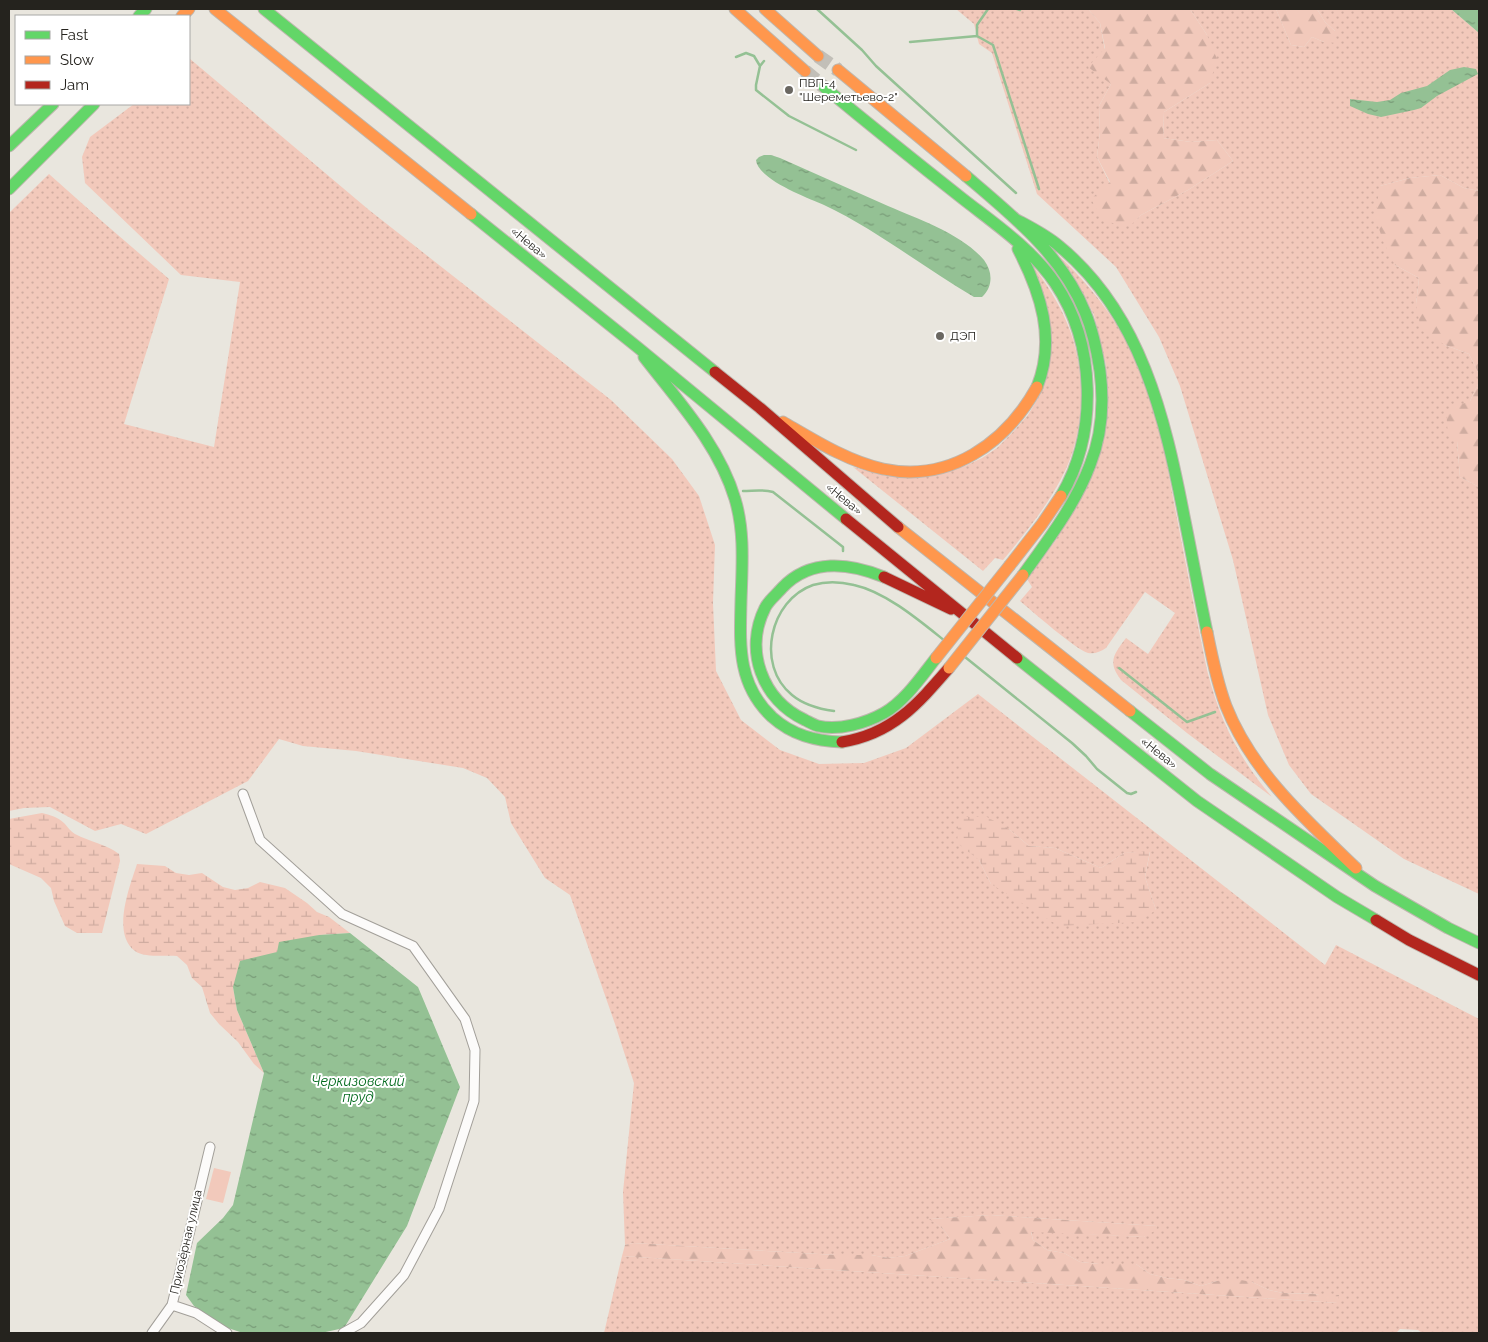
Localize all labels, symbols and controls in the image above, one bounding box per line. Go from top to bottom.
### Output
legend [15,15,190,105]
text: Fast [60,26,88,44]
text: Slow [60,51,94,69]
text: Jam [60,76,89,94]
place label: ПВП-4 "Шереметьево-2" [799,76,898,104]
marker: ПВП-4 "Шереметьево-2" [783,84,795,96]
street label: «Нева» [508,224,550,262]
place label: ДЭП [950,329,976,343]
marker: ДЭП [934,330,946,342]
street label: «Нева» [823,480,865,518]
street label: «Нева» [1138,734,1180,772]
water label: Черкизовский пруд [311,1073,405,1105]
street label: Приозёрная улица [167,1188,205,1296]

